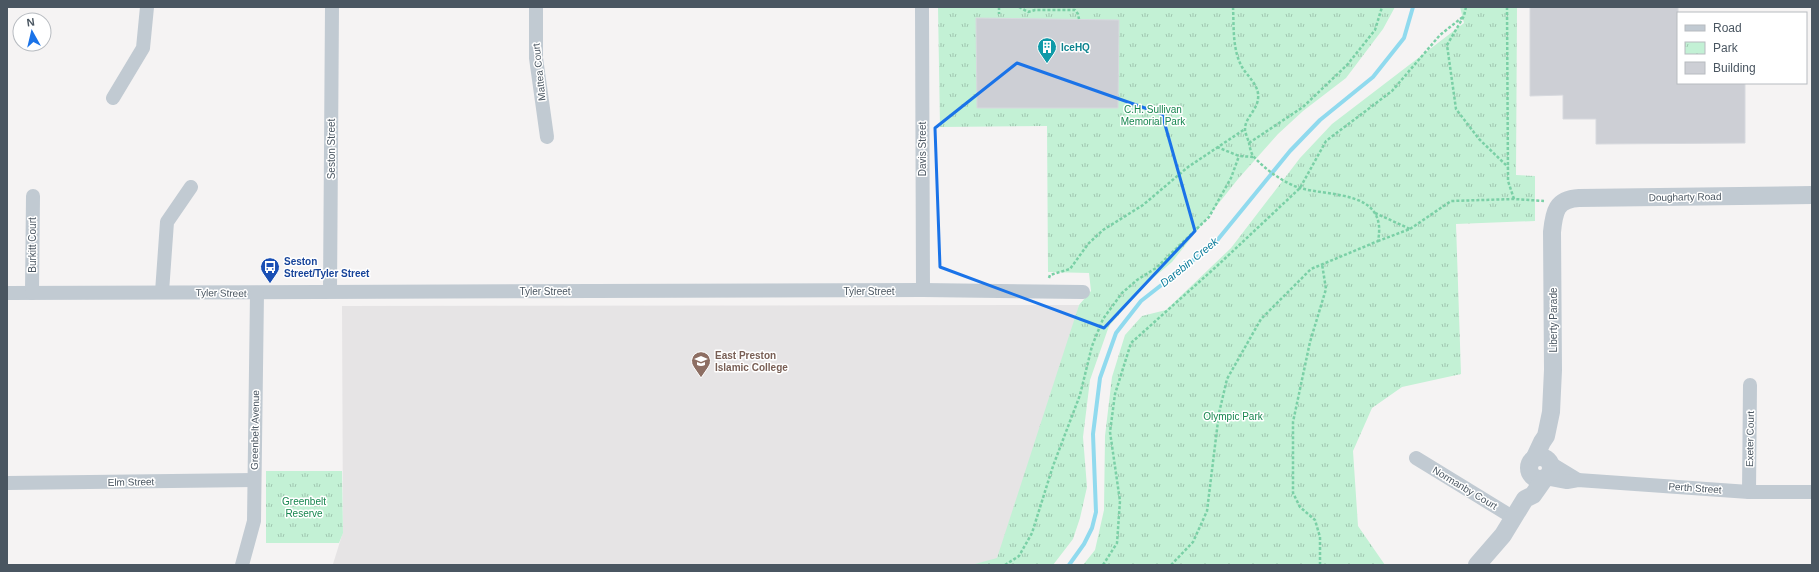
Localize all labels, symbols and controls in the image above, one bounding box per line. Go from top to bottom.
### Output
north arrow [12,12,52,52]
legend [1677,12,1807,84]
text: N [26,16,35,29]
text: Road [1713,21,1742,35]
building icon: IceHQ [1036,36,1058,64]
text: Park [1713,41,1739,55]
street label: Mattea Court [530,42,547,101]
place label: IceHQ [1061,42,1090,53]
text: Building [1713,61,1756,75]
park label: C.H. Sullivan Memorial Park [1121,104,1186,127]
street label: Seston Street [326,118,337,179]
street label: Davis Street [917,122,928,176]
street label: Dougharty Road [1648,191,1722,203]
street label: Burkitt Court [27,217,38,273]
water label: Darebin Creek [1158,235,1221,289]
bus stop icon: Seston Street/Tyler Street [259,256,281,284]
place label: Seston Street/Tyler Street [284,256,370,279]
street label: Tyler Street [519,286,571,297]
street label: Tyler Street [843,286,895,297]
street label: Tyler Street [195,287,247,299]
street label: Liberty Parade [1548,287,1559,353]
school or university icon: East Preston Islamic College [690,350,712,378]
place label: East Preston Islamic College [715,350,788,373]
street label: Greenbelt Avenue [249,390,261,470]
park label: Olympic Park [1203,411,1264,422]
street label: Exeter Court [1744,411,1756,467]
street label: Normanby Court [1431,464,1499,512]
street label: Elm Street [108,476,155,488]
street label: Perth Street [1668,481,1722,495]
park label: Greenbelt Reserve [282,496,326,519]

